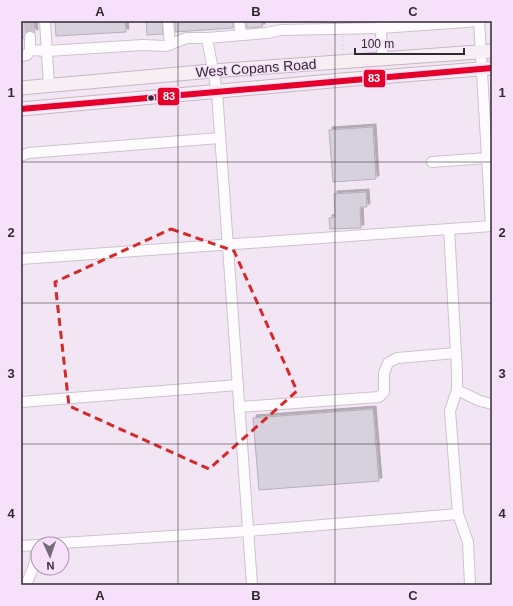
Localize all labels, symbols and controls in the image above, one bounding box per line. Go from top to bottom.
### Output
text: A [95,4,105,19]
text: B [251,4,261,19]
text: C [408,4,418,19]
scale bar [355,30,464,56]
text: 100 m [361,37,394,51]
street label: West Copans Road [195,56,317,80]
line badge: 83 [363,69,386,88]
text: 83 [368,72,380,84]
text: 1 [7,85,15,100]
text: 1 [498,85,506,100]
line badge: 83 [157,87,180,106]
text: 83 [163,90,175,102]
unlabelled marker [146,93,156,103]
text: 2 [7,225,15,240]
text: 2 [498,225,506,240]
text: 3 [7,366,15,381]
text: 3 [498,366,506,381]
text: 4 [7,506,15,521]
text: 4 [498,506,506,521]
north arrow [30,536,70,576]
text: N [46,560,55,572]
text: A [95,588,105,603]
text: B [251,588,261,603]
text: C [408,588,418,603]

